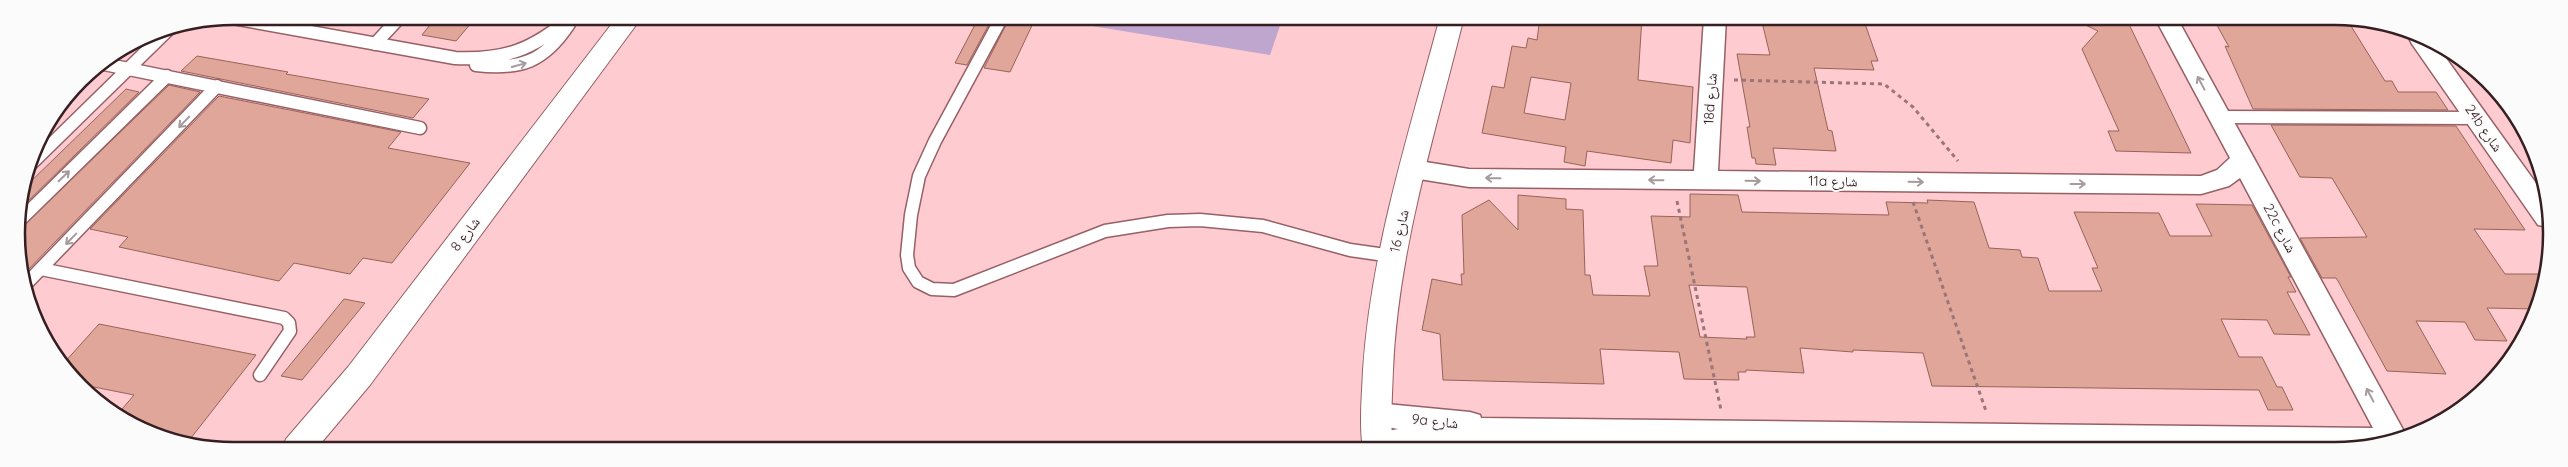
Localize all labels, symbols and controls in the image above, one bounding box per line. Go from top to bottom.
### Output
one-way arrow [511,59,527,69]
street label: 18d شارع [1699,73,1722,125]
one-way arrow [2196,76,2206,91]
street label: 24b شارع [2460,101,2507,156]
one-way arrow [178,115,190,128]
one-way arrow [58,171,70,183]
street label: 11a شارع [1808,172,1858,191]
one-way arrow [1486,173,1502,183]
one-way arrow [1648,175,1664,184]
one-way arrow [1745,176,1761,185]
one-way arrow [1908,177,1924,187]
one-way arrow [2070,179,2086,189]
street label: 22c شارع [2259,200,2300,256]
street label: شارع 16 [1385,208,1414,254]
street label: شارع 8 [446,213,484,255]
one-way arrow [65,232,77,245]
one-way arrow [2365,388,2375,403]
street label: 9a شارع [1411,410,1459,433]

